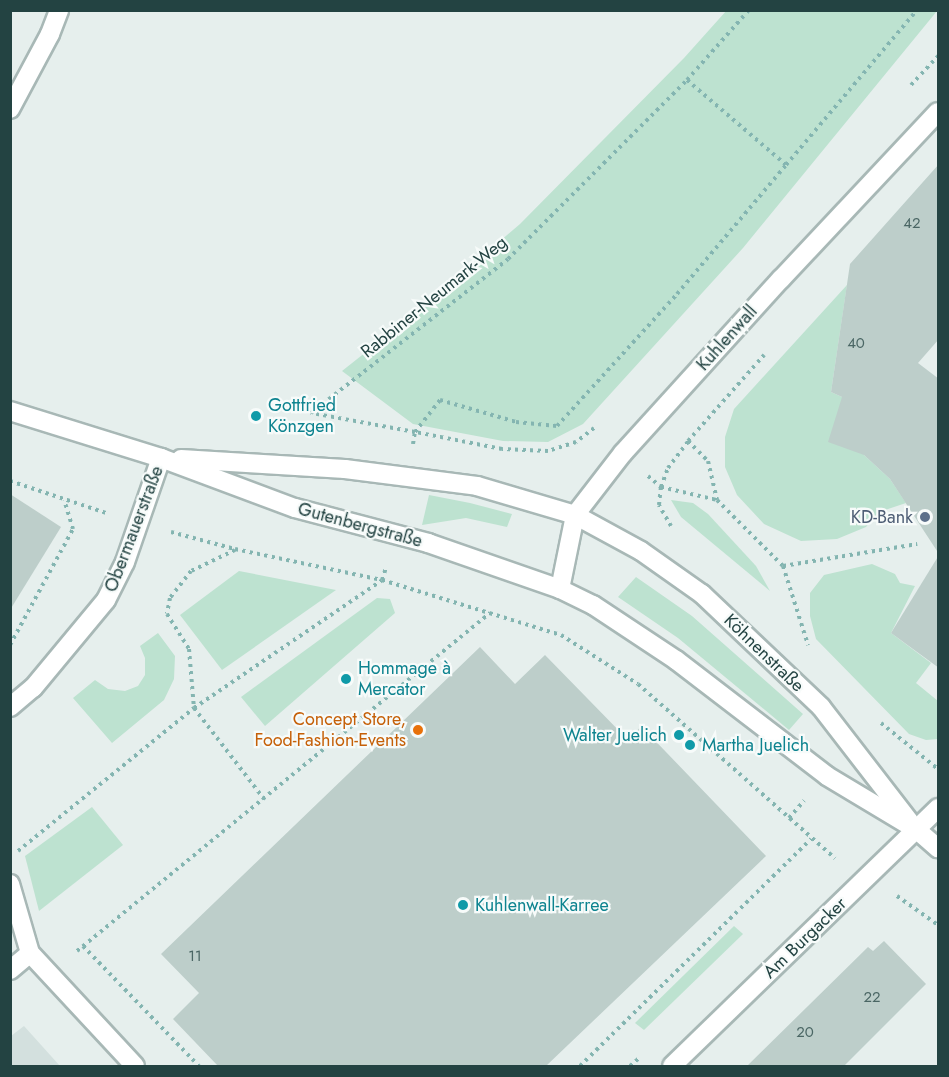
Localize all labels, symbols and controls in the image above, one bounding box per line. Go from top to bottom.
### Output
house number: 42 [903,215,921,233]
street label: Rabbiner-Neumark-Weg [357,231,511,363]
street label: Kuhlenwall [692,301,762,375]
house number: 40 [847,335,865,353]
place label: Gottfried Könzgen [268,395,336,438]
marker: Gottfried Könzgen [249,409,263,423]
street label: Obermauerstraße [100,463,168,595]
street label: Gutenbergstraße [295,498,425,552]
place label: KD-Bank [851,506,913,528]
marker: KD-Bank [918,510,932,524]
street label: Köhnenstraße [719,609,809,697]
place label: Hommage à Mercator [358,658,451,700]
marker: Hommage à Mercator [339,672,353,686]
place label: Concept Store, Food-Fashion-Events [254,709,406,752]
marker: Concept Store, Food-Fashion-Events [411,723,425,737]
place label: Walter Juelich [563,724,667,746]
marker: Walter Juelich [672,728,686,742]
place label: Martha Juelich [702,734,809,756]
marker: Martha Juelich [683,738,697,752]
street label: Am Burgacker [759,893,851,983]
place label: Kuhlenwall-Karree [475,894,609,916]
marker: Kuhlenwall-Karree [456,898,470,912]
house number: 11 [188,948,202,966]
house number: 22 [863,989,881,1007]
house number: 20 [796,1024,814,1042]

